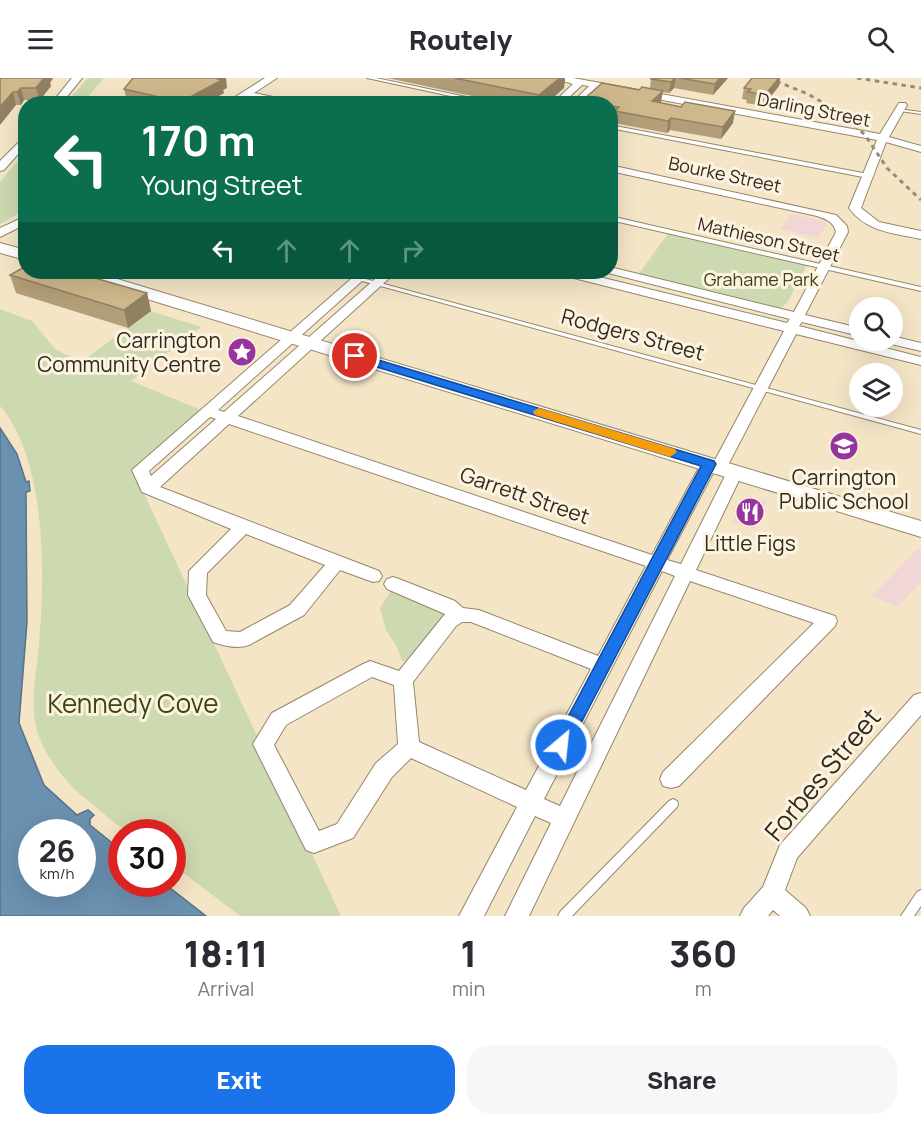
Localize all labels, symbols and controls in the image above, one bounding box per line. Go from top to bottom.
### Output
text: Routely [409,21,512,58]
icon: menu [24,23,57,56]
icon: search [864,23,897,56]
street label: Darling Street [755,86,873,132]
text: 170 m [141,111,256,169]
icon: left [42,120,120,198]
street label: Bourke Street [666,150,784,198]
text: Young Street [141,166,303,203]
street label: Mathieson Street [696,211,842,267]
icon: left [207,234,240,267]
icon: ahead [270,234,303,267]
icon: ahead [333,234,366,267]
icon: right [396,234,429,267]
park label: Grahame Park [704,267,819,291]
map controls [849,297,903,417]
button: search [849,297,903,351]
street label: Rodgers Street [558,301,708,367]
place label: Carrington Community Centre [37,326,221,378]
pin [329,330,380,381]
place icon: Carrington Community Centre [226,336,258,368]
icon: arrive [338,339,371,372]
button: layers [849,363,903,417]
school or university icon: Carrington Public School [828,430,860,462]
street label: Garrett Street [457,460,593,530]
place label: Carrington Public School [779,463,909,515]
restaurant icon: Little Figs [734,496,766,528]
place label: Little Figs [704,529,796,557]
park label: Kennedy Cove [48,685,218,721]
street label: Forbes Street [756,700,888,848]
position arrow [529,713,593,777]
speed limit sign: 30 [108,819,186,897]
text: 26 [39,830,75,871]
text: km/h [40,863,74,884]
text: 18:11 [184,929,268,978]
text: 1 [460,929,477,978]
text: 360 [669,929,737,978]
text: Arrival [197,975,255,1002]
text: min [452,975,485,1002]
text: m [695,975,712,1002]
button: Exit [24,1045,455,1114]
button: Share [467,1045,897,1114]

